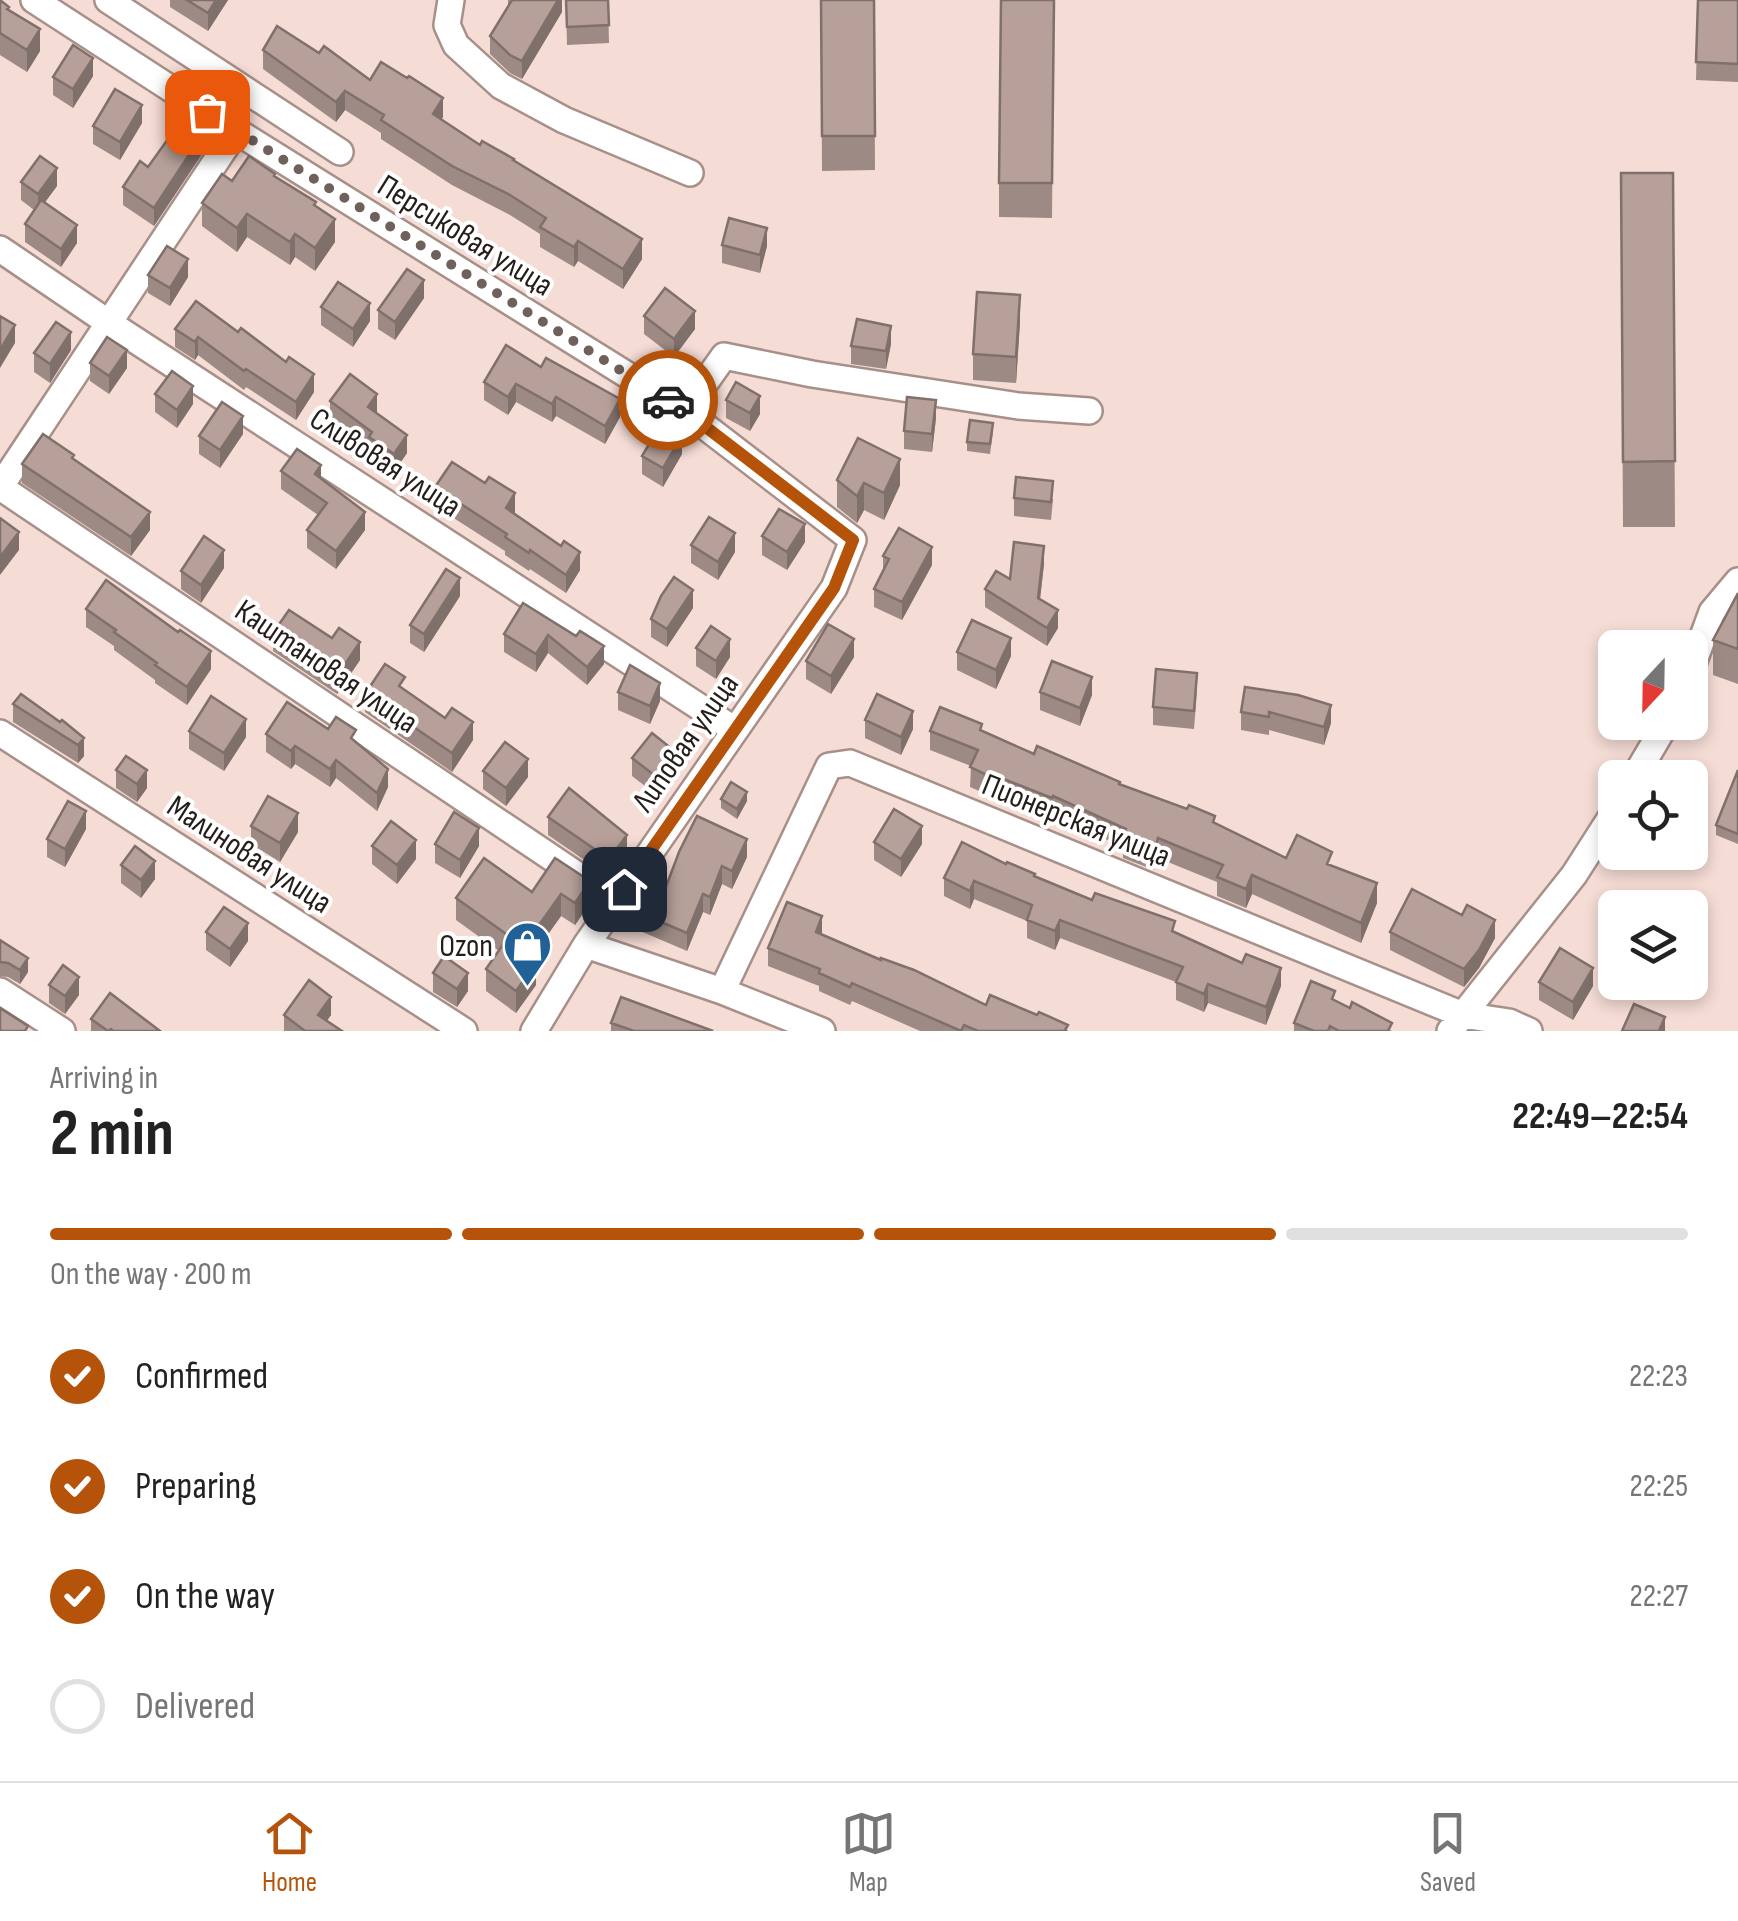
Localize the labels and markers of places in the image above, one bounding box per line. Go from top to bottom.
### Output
pin [165,70,250,155]
pin [582,847,667,932]
shop icon: Ozon [502,920,554,988]
place label: Ozon [439,927,493,966]

